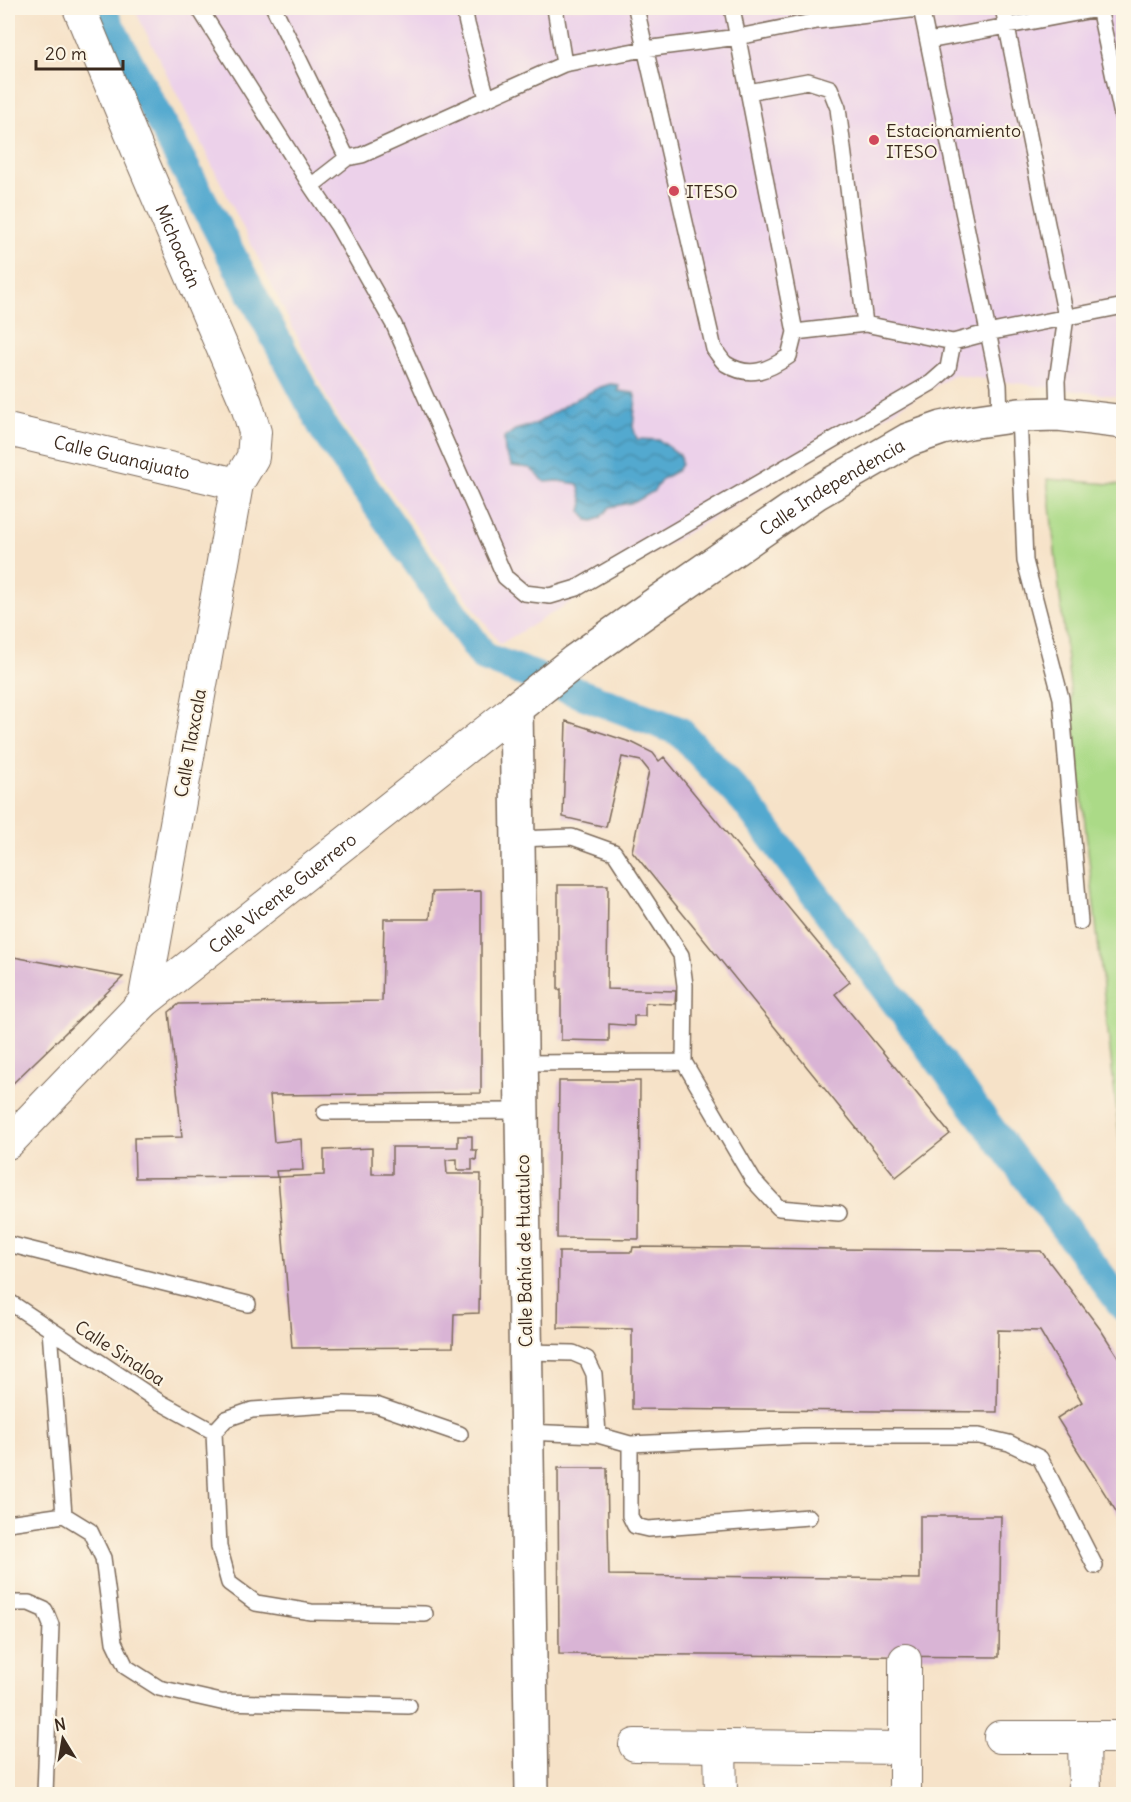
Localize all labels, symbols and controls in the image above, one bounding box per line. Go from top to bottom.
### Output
scale bar [36,33,123,71]
text: 20 m [45,42,87,65]
place label: Estacionamiento ITESO [886,119,1021,163]
marker: Estacionamiento ITESO [867,133,881,147]
place label: ITESO [686,180,738,203]
marker: ITESO [667,184,681,198]
street label: Michoacán [151,201,207,291]
street label: Calle Guanajuato [51,430,192,484]
street label: Calle Independencia [754,433,909,540]
street label: Calle Tlaxcala [169,687,211,799]
street label: Calle Vicente Guerrero [203,827,361,958]
street label: Calle Bahía de Huatulco [511,1154,537,1348]
street label: Calle Sinaloa [70,1315,170,1391]
north arrow [33,1709,93,1769]
text: N [53,1713,67,1735]

